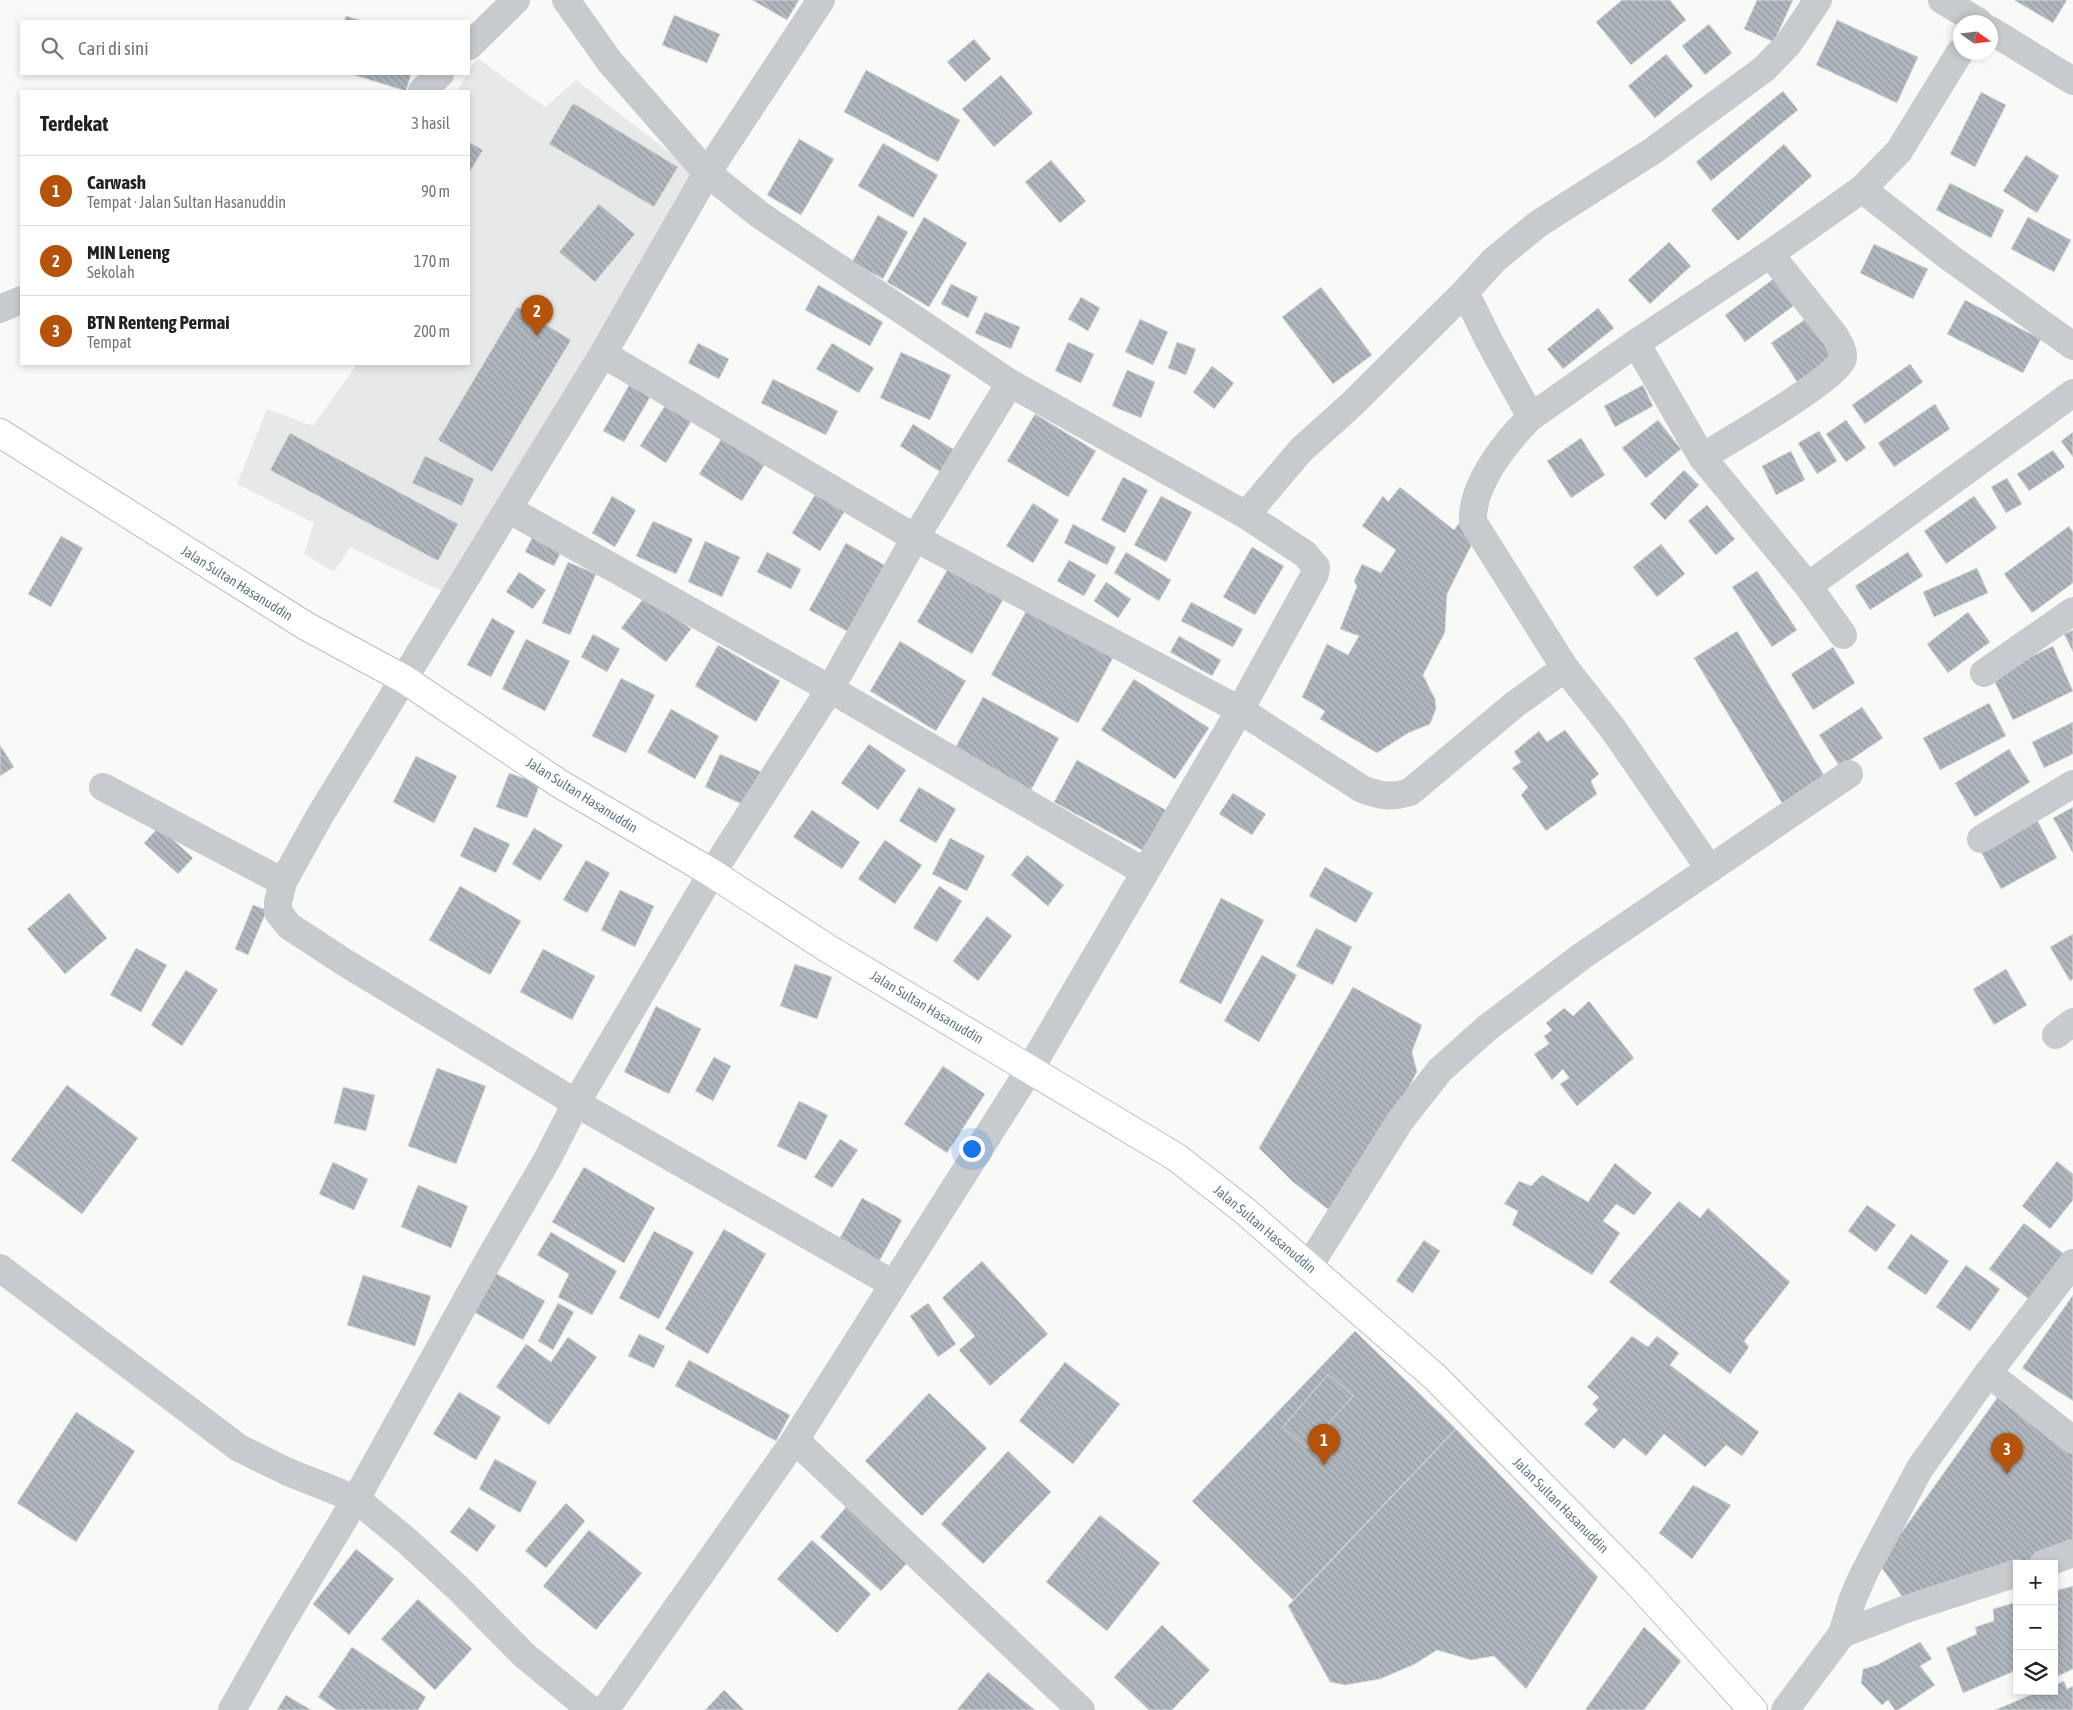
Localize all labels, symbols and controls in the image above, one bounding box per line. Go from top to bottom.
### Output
north arrow [1953,15,1998,60]
search box [20,20,470,75]
icon: search [38,34,66,62]
text: Cari di sini [78,37,149,59]
text: Terdekat [40,111,108,135]
text: 3 hasil [412,114,450,132]
text: Carwash [87,171,146,193]
text: 1 [52,182,60,200]
text: 90 m [421,182,450,200]
text: Tempat · Jalan Sultan Hasanuddin [87,193,286,211]
text: MIN Leneng [87,241,170,263]
text: 2 [52,252,60,270]
text: 170 m [414,252,450,270]
text: Sekolah [87,263,135,281]
pin: 2 [521,295,553,336]
text: BTN Renteng Permai [87,311,230,333]
text: 3 [52,322,60,340]
text: 200 m [414,322,450,340]
text: Tempat [87,333,131,351]
street label: Jalan Sultan Hasanuddin [178,542,296,624]
street label: Jalan Sultan Hasanuddin [523,754,641,836]
street label: Jalan Sultan Hasanuddin [868,967,986,1047]
your location [959,1136,985,1162]
street label: Jalan Sultan Hasanuddin [1211,1182,1319,1276]
pin: 1 [1308,1424,1340,1465]
pin: 3 [1991,1433,2023,1474]
street label: Jalan Sultan Hasanuddin [1510,1454,1612,1556]
map controls [2013,1560,2058,1695]
button: + [2013,1560,2058,1605]
button: − [2013,1605,2058,1650]
button: layers [2013,1650,2058,1695]

